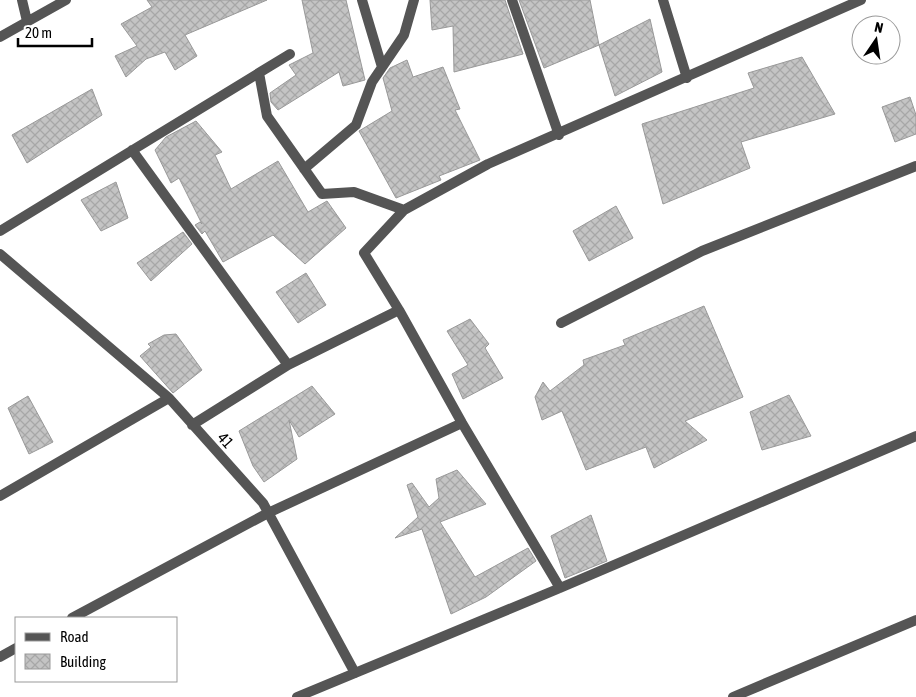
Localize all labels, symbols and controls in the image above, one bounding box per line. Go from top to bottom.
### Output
scale bar [18,15,91,47]
north arrow [851,15,901,65]
text: N [873,19,885,36]
text: 20 m [25,24,52,41]
street label: 41 [214,428,238,452]
legend [15,617,178,682]
text: Road [60,628,89,645]
text: Building [60,653,106,670]

